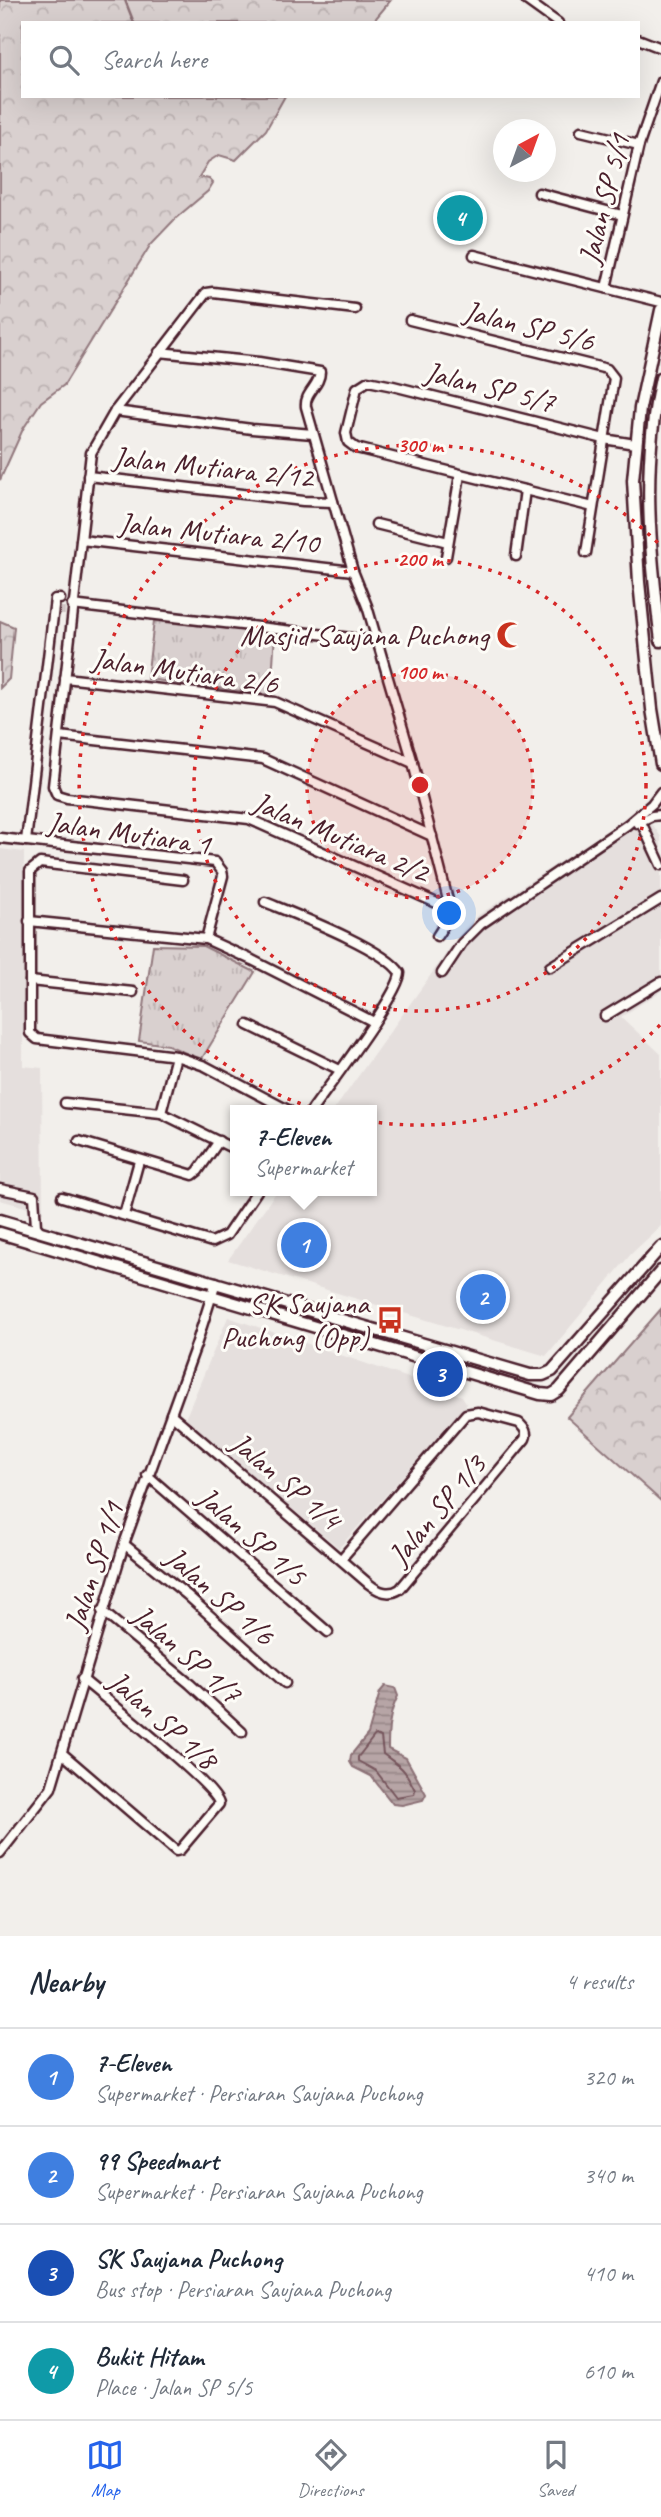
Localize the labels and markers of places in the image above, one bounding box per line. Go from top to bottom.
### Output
pin: 4 [437,192,483,244]
place label: Masjid Saujana Puchong [240,616,491,654]
mosque icon: Masjid Saujana Puchong [495,620,525,650]
centre of rings [408,773,432,797]
pin: 1 [281,1219,327,1271]
pin: 2 [460,1271,506,1323]
place label: SK Saujana Puchong (Opp) [221,1284,371,1356]
bus stop icon: SK Saujana Puchong (Opp) [375,1305,405,1335]
pin: 3 [417,1348,463,1400]

